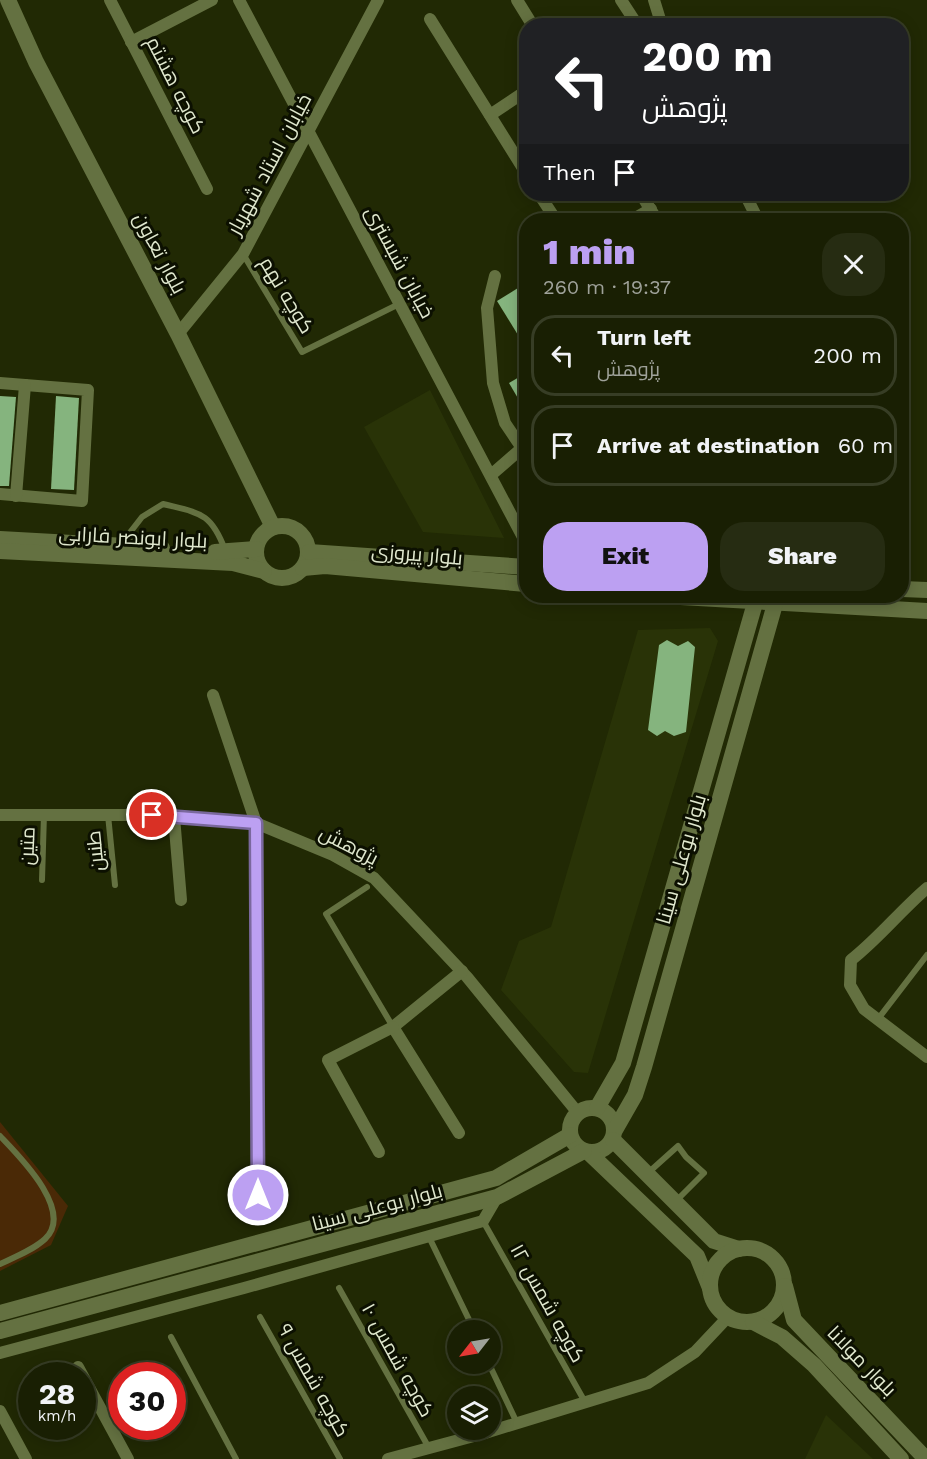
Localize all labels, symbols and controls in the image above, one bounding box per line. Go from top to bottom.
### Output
street label: کوچه هشتم [140,32,211,138]
text: 200 m [642,32,773,81]
icon: left [543,42,621,120]
street label: خیابان استاد شهریار [221,89,317,240]
text: پژوهش [642,92,727,124]
icon: arrive [608,156,641,189]
text: Then [543,160,596,185]
street label: خیابان شبستری [359,202,440,323]
street label: بلوار تعاون [128,208,191,298]
text: 1 min [543,231,636,273]
button: close [822,233,885,296]
street label: کوچه نهم [253,252,319,339]
text: 260 m · 19:37 [543,275,671,299]
text: Turn left [597,325,691,350]
icon: left [546,339,579,372]
text: 200 m [813,343,882,368]
text: پژوهش [597,357,660,381]
icon: arrive [546,429,579,462]
text: Arrive at destination [597,433,820,458]
text: 60 m [838,433,893,458]
street label: بلوار ابونصر فارابی [58,521,208,554]
button: Exit [543,522,708,591]
button: Share [720,522,885,591]
street label: بلوار پیروزی [370,538,464,571]
pin [126,789,177,840]
street label: بلوار بوعلی سینا [651,791,712,927]
icon: arrive [135,798,168,831]
street label: پژوهش [315,820,383,871]
street label: متین [14,826,41,866]
street label: طنین [81,829,110,872]
position arrow [226,1163,290,1227]
street label: بلوار بوعلی سینا [309,1178,445,1237]
street label: کوچه شمس ۱۲ [505,1239,591,1367]
street label: کوچه شمس ۱۰ [356,1299,439,1422]
street label: کوچه شمس ۹ [272,1319,355,1441]
north arrow [447,1320,501,1374]
map controls [447,1320,501,1440]
street label: بلوار مولانا [822,1321,902,1401]
speed limit sign: 30 [108,1362,186,1440]
text: 28 [39,1376,75,1411]
button: layers [447,1386,501,1440]
text: km/h [38,1407,76,1425]

